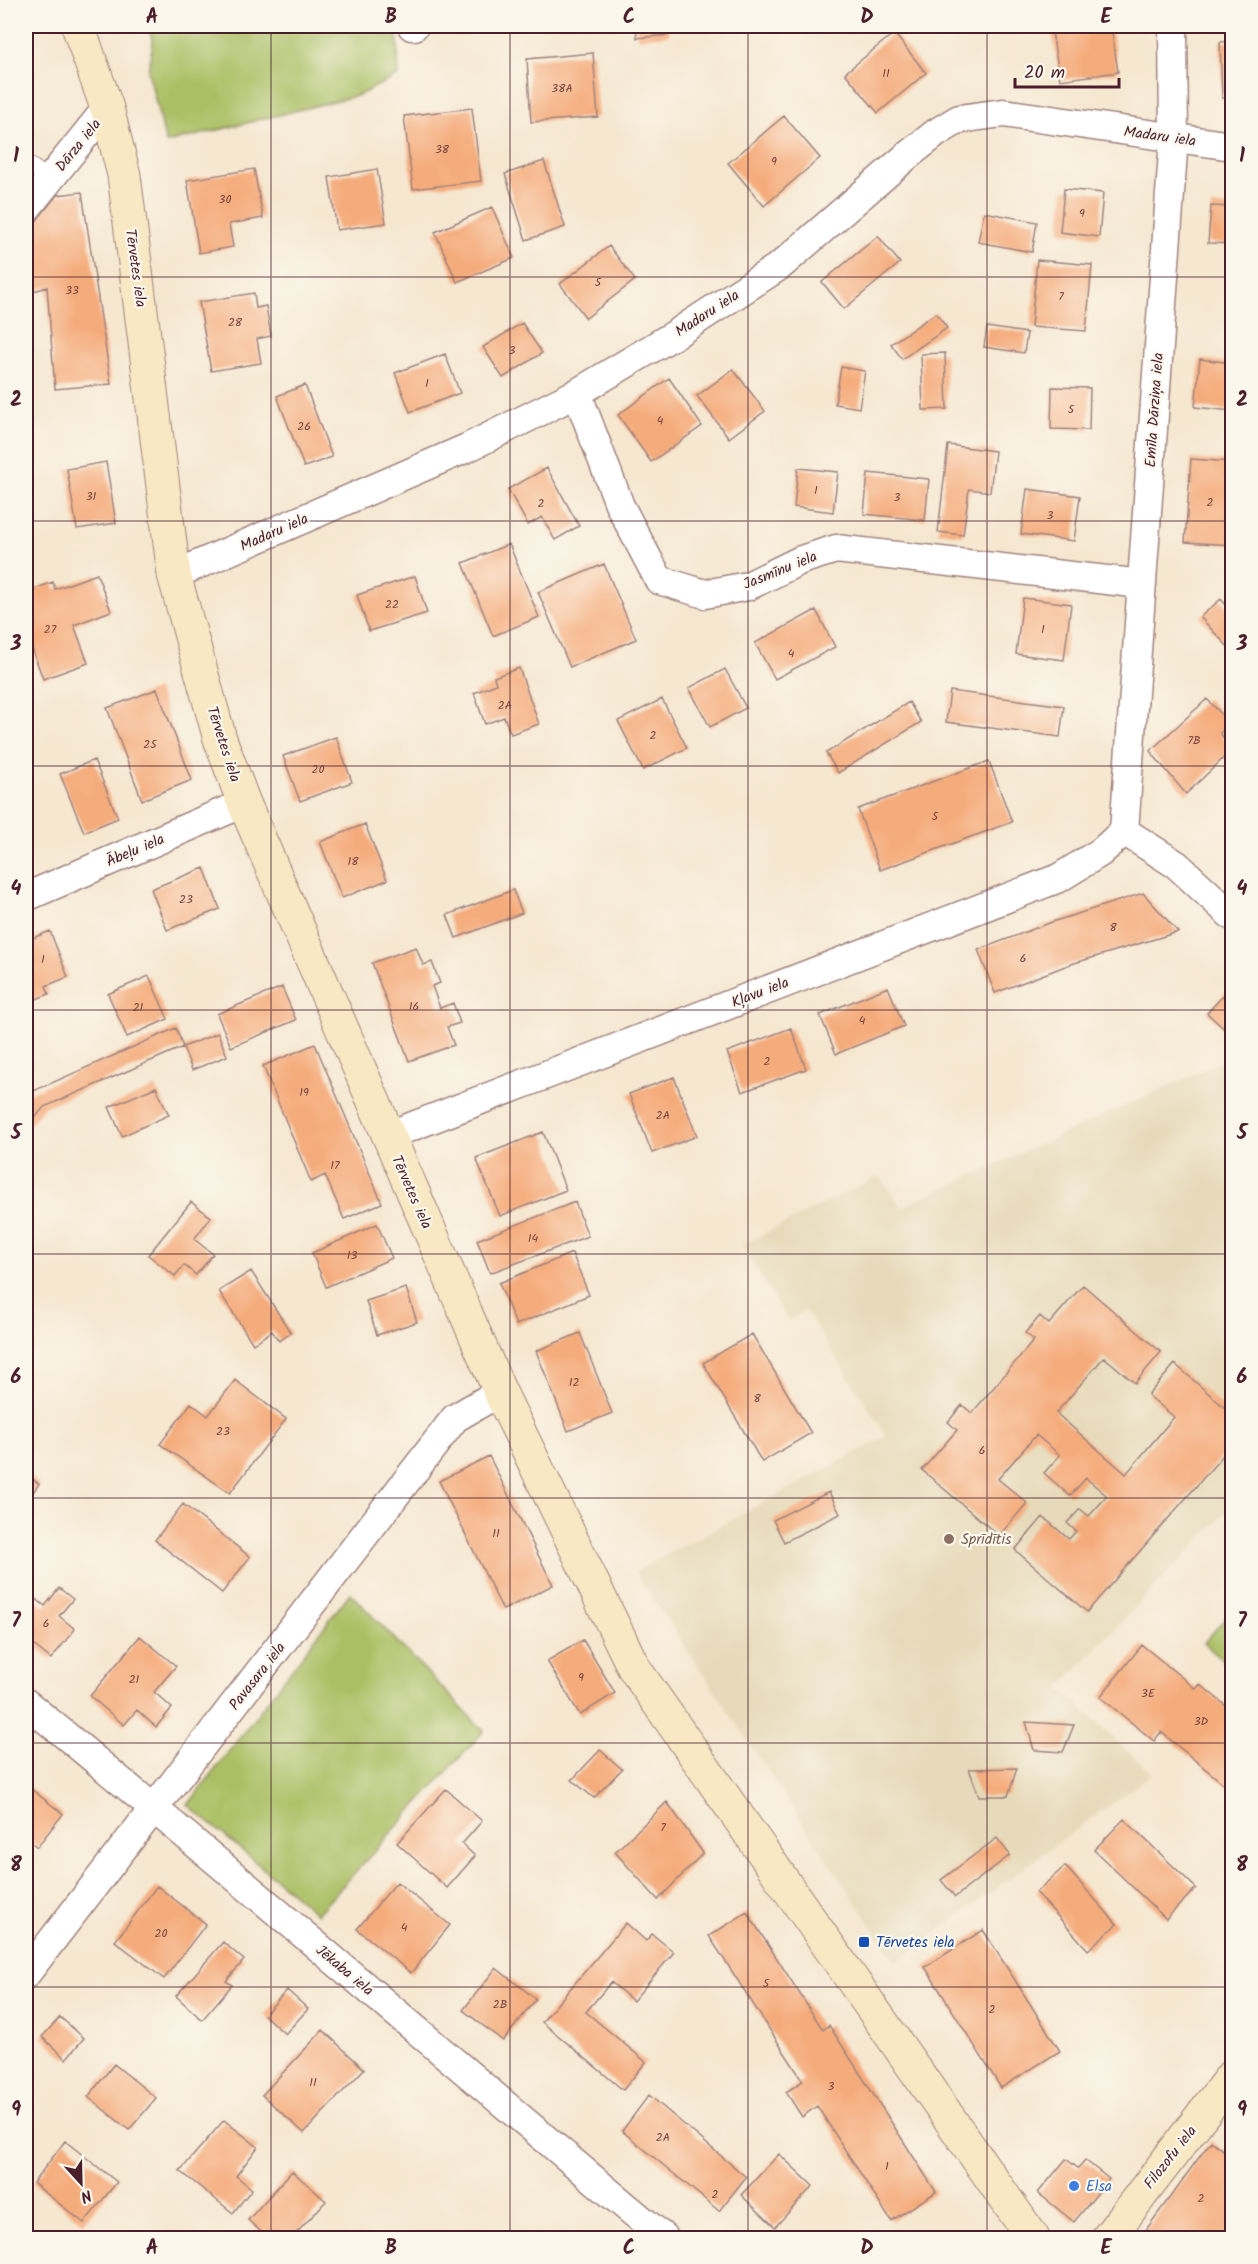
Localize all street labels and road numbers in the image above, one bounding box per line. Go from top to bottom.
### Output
street label: Dārza iela [50,114,108,177]
street label: Madaru iela [1122,120,1197,154]
street label: Tērvetes iela [118,228,152,309]
street label: Madaru iela [671,284,745,344]
street label: Emīla Dārziņa iela [1139,352,1171,468]
street label: Madaru iela [236,507,312,559]
street label: Jasmīnu iela [740,545,821,597]
street label: Tērvetes iela [199,703,247,785]
street label: Ābeļu iela [102,828,168,874]
street label: Kļavu iela [728,971,793,1015]
street label: Tērvetes iela [384,1152,438,1233]
street label: Pavasara iela [223,1637,292,1716]
street label: Jēkaba iela [310,1939,379,2002]
street label: Filozofu iela [1138,2121,1203,2195]

